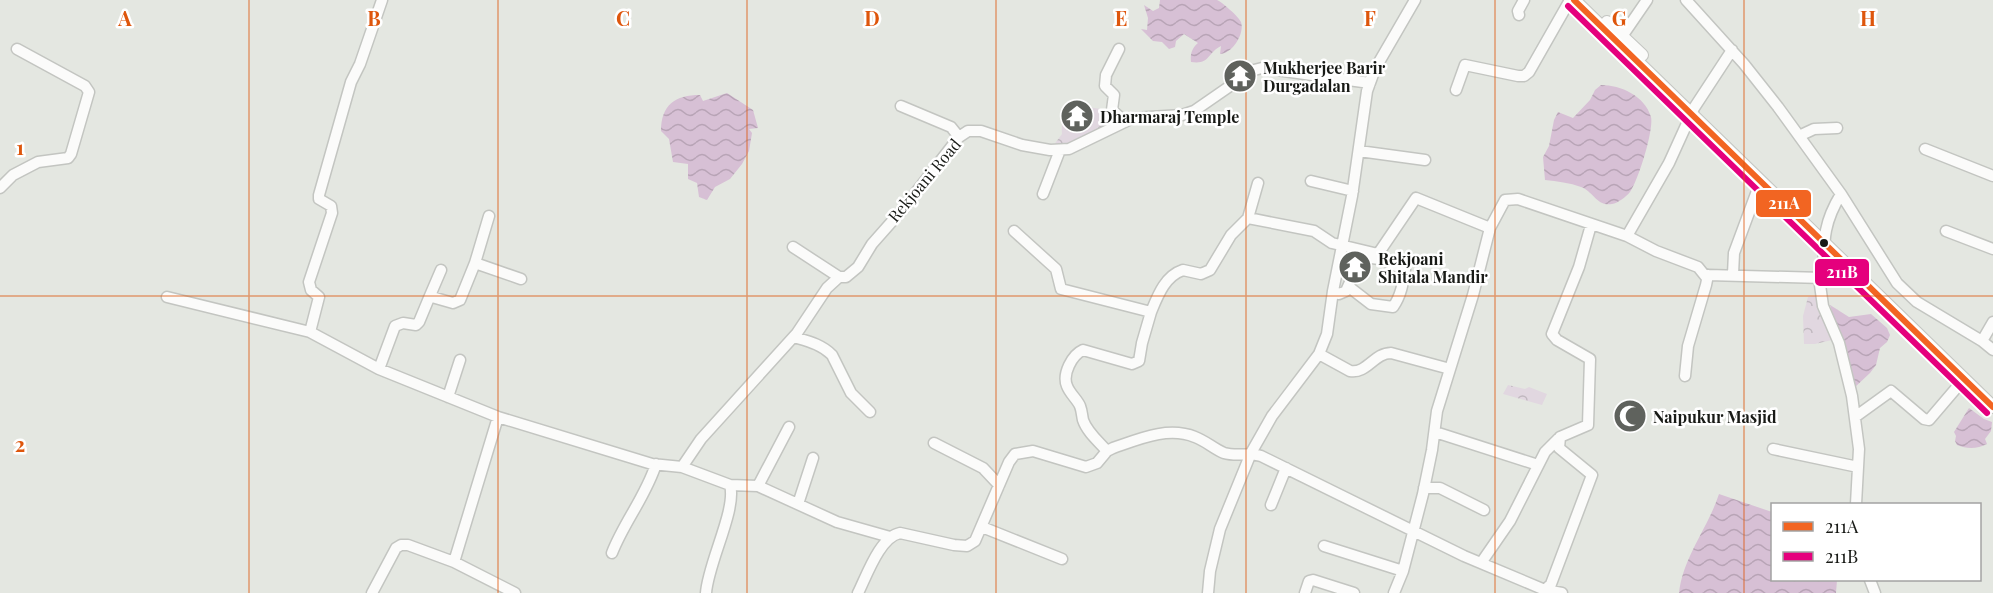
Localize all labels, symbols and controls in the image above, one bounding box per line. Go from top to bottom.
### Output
text: A [117,4,132,31]
text: B [367,4,381,31]
text: C [616,4,630,31]
text: D [864,4,880,31]
text: E [1115,4,1127,31]
text: F [1364,4,1376,31]
text: G [1612,4,1627,31]
text: H [1860,4,1876,31]
place label: Mukherjee Barir Durgadalan [1263,57,1386,96]
temple icon: Mukherjee Barir Durgadalan [1222,58,1258,94]
temple icon: Dharmaraj Temple [1059,98,1095,134]
place label: Dharmaraj Temple [1100,106,1239,127]
text: 1 [16,133,24,160]
street label: Rekjoani Road [883,134,965,226]
line badge: 211A [1755,189,1812,218]
text: 211A [1768,192,1800,213]
unlabelled marker [1818,237,1830,249]
place label: Rekjoani Shitala Mandir [1378,248,1488,287]
temple icon: Rekjoani Shitala Mandir [1337,249,1373,285]
line badge: 211B [1814,258,1870,287]
text: 211B [1826,261,1858,282]
mosque icon: Naipukur Masjid [1612,398,1648,434]
place label: Naipukur Masjid [1653,406,1777,427]
text: 2 [15,430,25,457]
legend [1771,503,1981,581]
text: 211A [1825,514,1859,538]
text: 211B [1825,544,1858,568]

